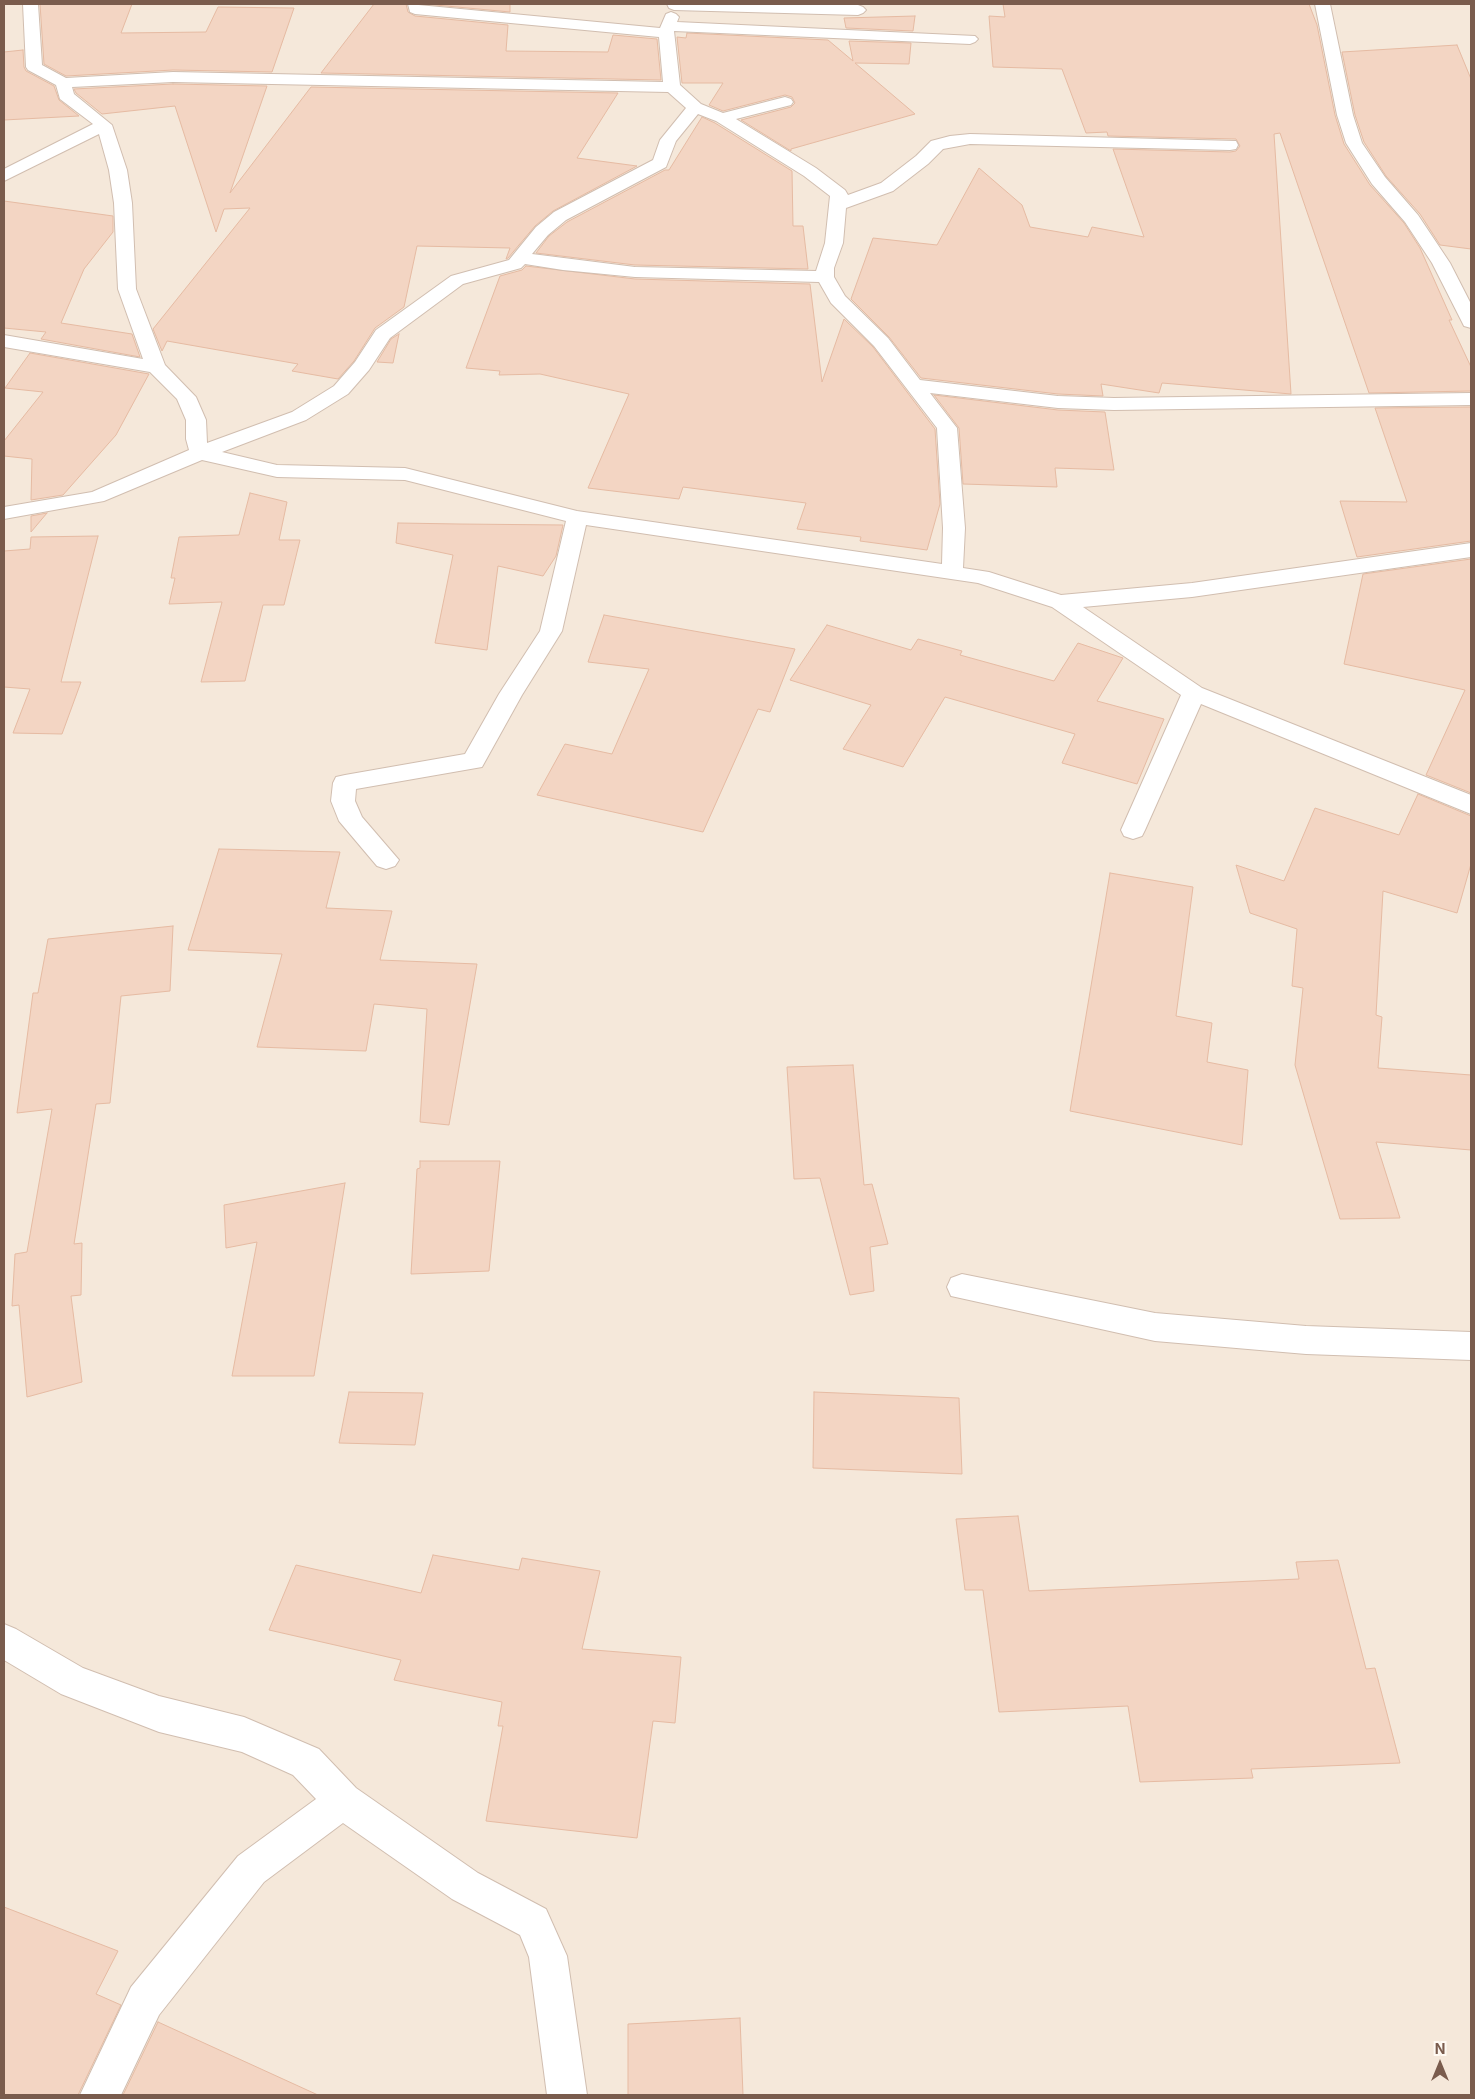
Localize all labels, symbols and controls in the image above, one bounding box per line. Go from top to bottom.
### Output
north arrow [1415,2039,1465,2089]
text: N [1435,2040,1445,2057]

